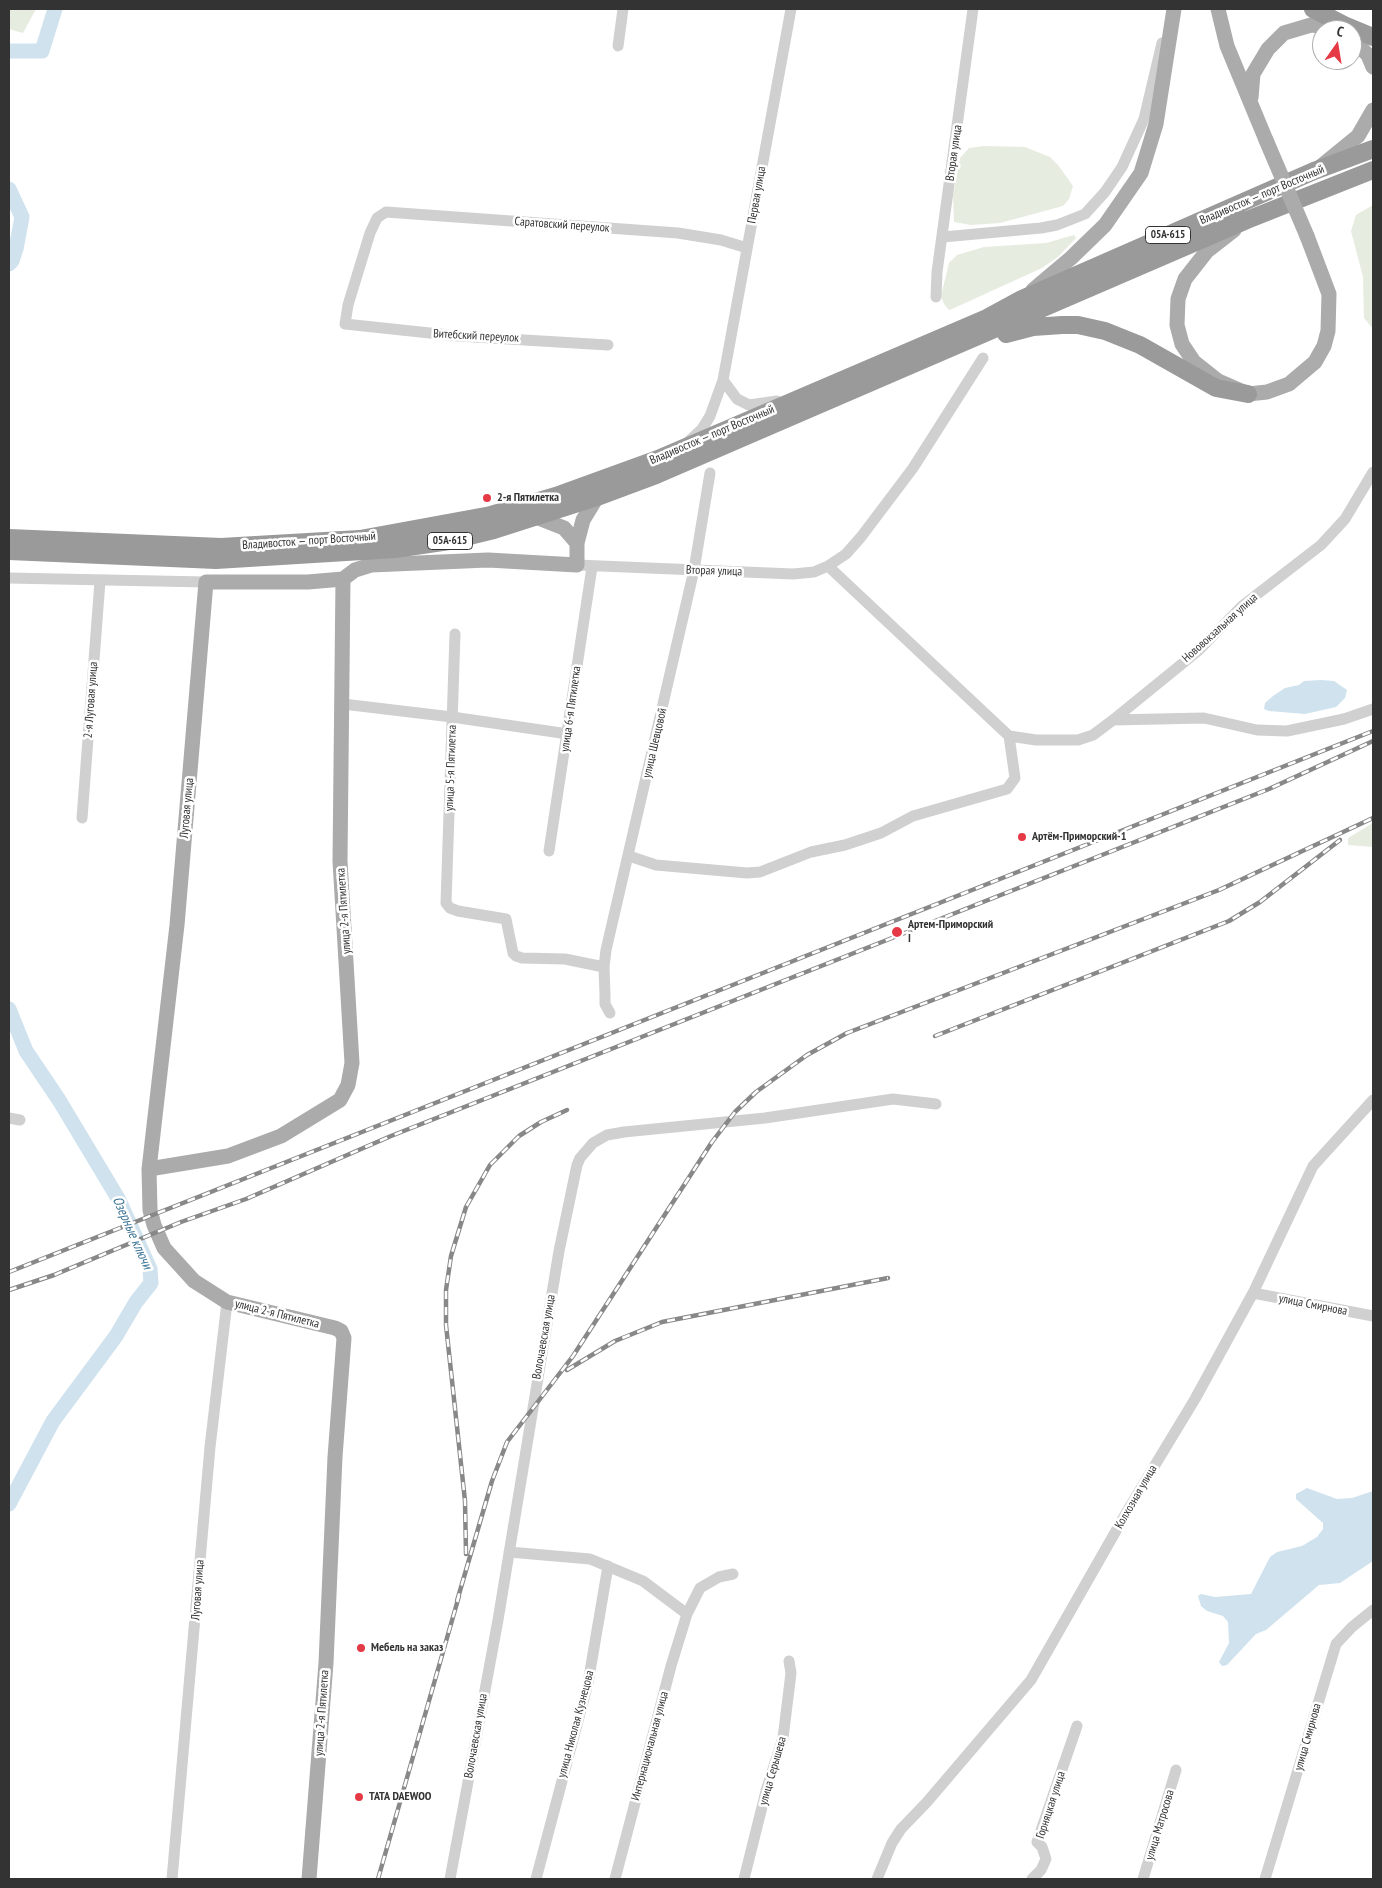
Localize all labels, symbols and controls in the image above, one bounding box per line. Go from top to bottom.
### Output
north arrow [1312,20,1362,70]
text: С [1335,22,1345,41]
street label: Вторая улица [943,124,965,182]
street label: Владивосток — порт Восточный [1198,162,1326,228]
street label: Первая улица [745,165,769,225]
street label: Саратовский переулок [514,214,610,236]
road number: 05А-615 [1146,226,1190,244]
street label: Витебский переулок [433,327,519,345]
street label: Владивосток — порт Восточный [648,402,776,468]
place label: 2-я Пятилетка [497,491,559,505]
marker: 2-я Пятилетка [481,492,493,504]
street label: Владивосток — порт Восточный [242,529,376,553]
road number: 05А-615 [428,532,472,550]
street label: Вторая улица [686,563,742,579]
street label: Нововокзальная улица [1179,590,1261,666]
street label: 2-я Луговая улица [81,661,101,739]
street label: улица 6-я Пятилетка [558,665,584,753]
street label: улица Шевцовой [640,707,670,779]
street label: улица 5-я Пятилетка [442,725,460,811]
street label: Луговая улица [177,777,197,839]
place label: Артём-Приморский-1 [1032,830,1126,844]
marker: Артём-Приморский-1 [1016,831,1028,843]
street label: улица 2-я Пятилетка [334,867,354,955]
place label: Артем-Приморский I [908,918,993,946]
marker: Артем-Приморский I [890,925,904,939]
water label: Озерные ключи [108,1194,156,1272]
street label: улица Смирнова [1278,1291,1348,1319]
street label: Волочаевская улица [529,1294,559,1380]
street label: улица 2-я Пятилетка [233,1297,321,1331]
street label: Колхозная улица [1112,1462,1160,1532]
street label: Луговая улица [189,1559,207,1621]
place label: Мебель на заказ [371,1641,443,1655]
marker: Мебель на заказ [355,1642,367,1654]
street label: улица 2-я Пятилетка [312,1669,332,1757]
street label: улица Николая Кузнецова [555,1669,597,1779]
street label: Интернациональная улица [628,1690,672,1802]
street label: Волочаевская улица [461,1693,491,1779]
street label: улица Смирнова [1292,1702,1324,1772]
street label: улица Серышева [756,1735,790,1807]
street label: Горняцкая улица [1033,1769,1069,1841]
street label: улица Матросова [1142,1788,1178,1862]
place label: TATA DAEWOO [369,1790,431,1804]
marker: TATA DAEWOO [353,1791,365,1803]

